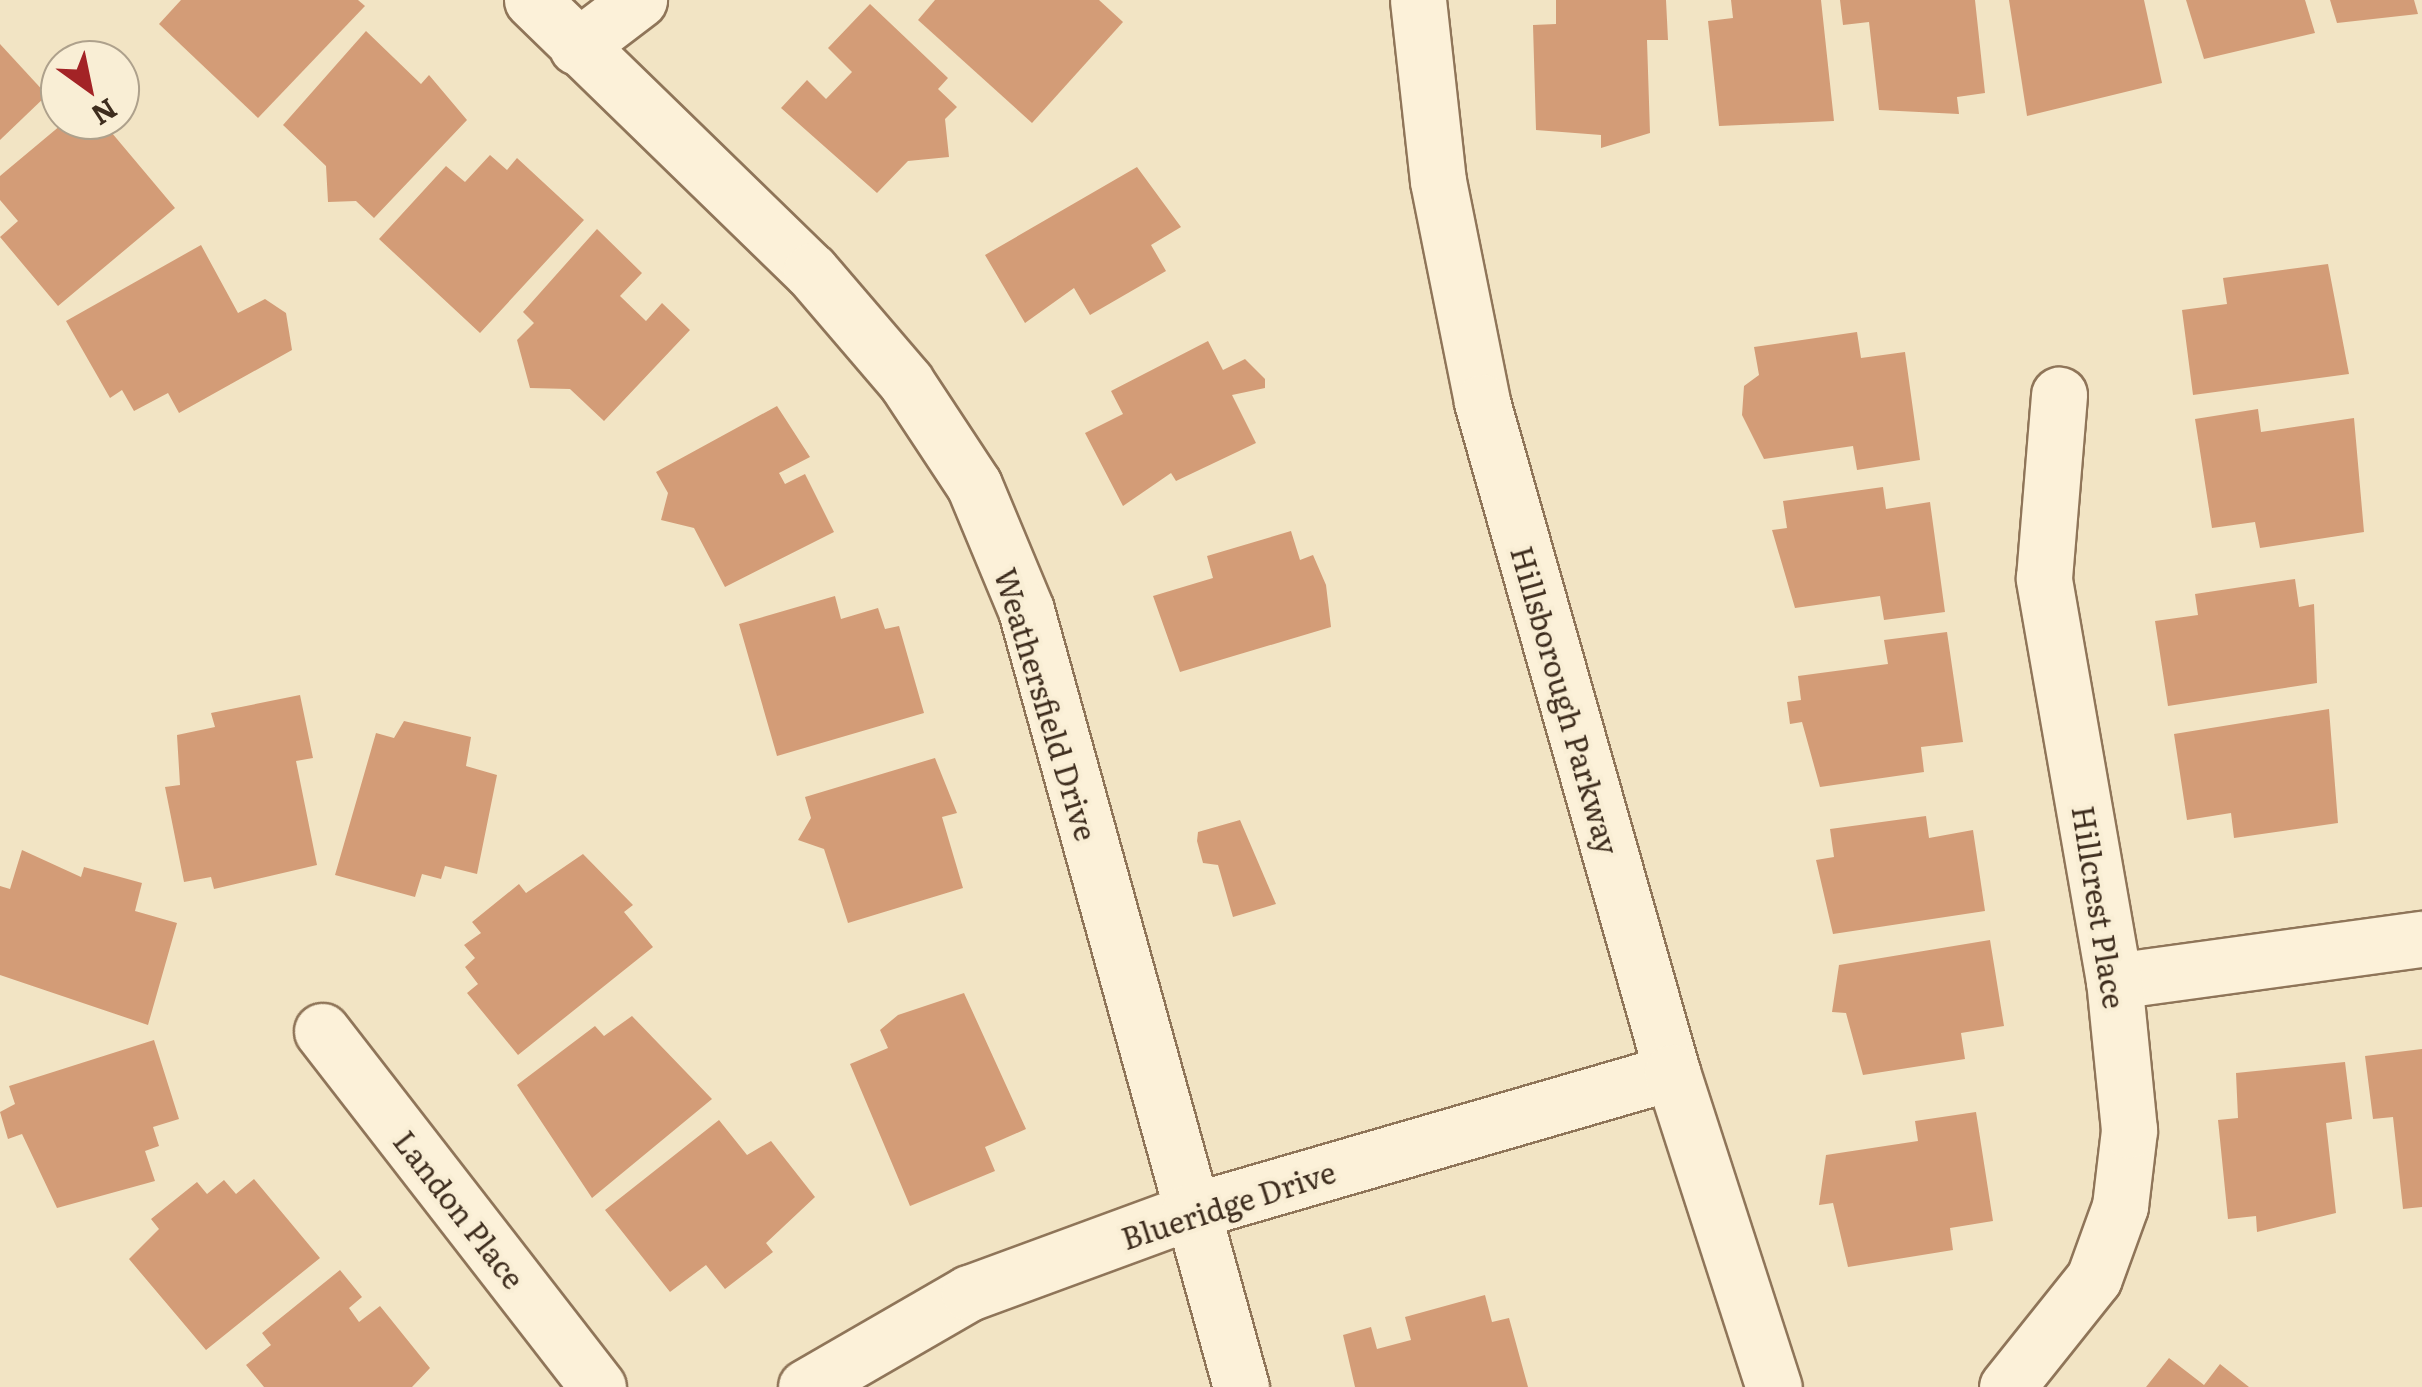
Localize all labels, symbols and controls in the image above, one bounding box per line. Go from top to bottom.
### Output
north arrow [40,40,140,140]
text: N [84,89,127,137]
street label: Hillsborough Parkway [1505,542,1627,858]
street label: Weathersfield Drive [988,563,1106,845]
street label: Hillcrest Place [2066,803,2134,1011]
street label: Landon Place [387,1123,533,1295]
street label: Blueridge Drive [1117,1152,1339,1256]

